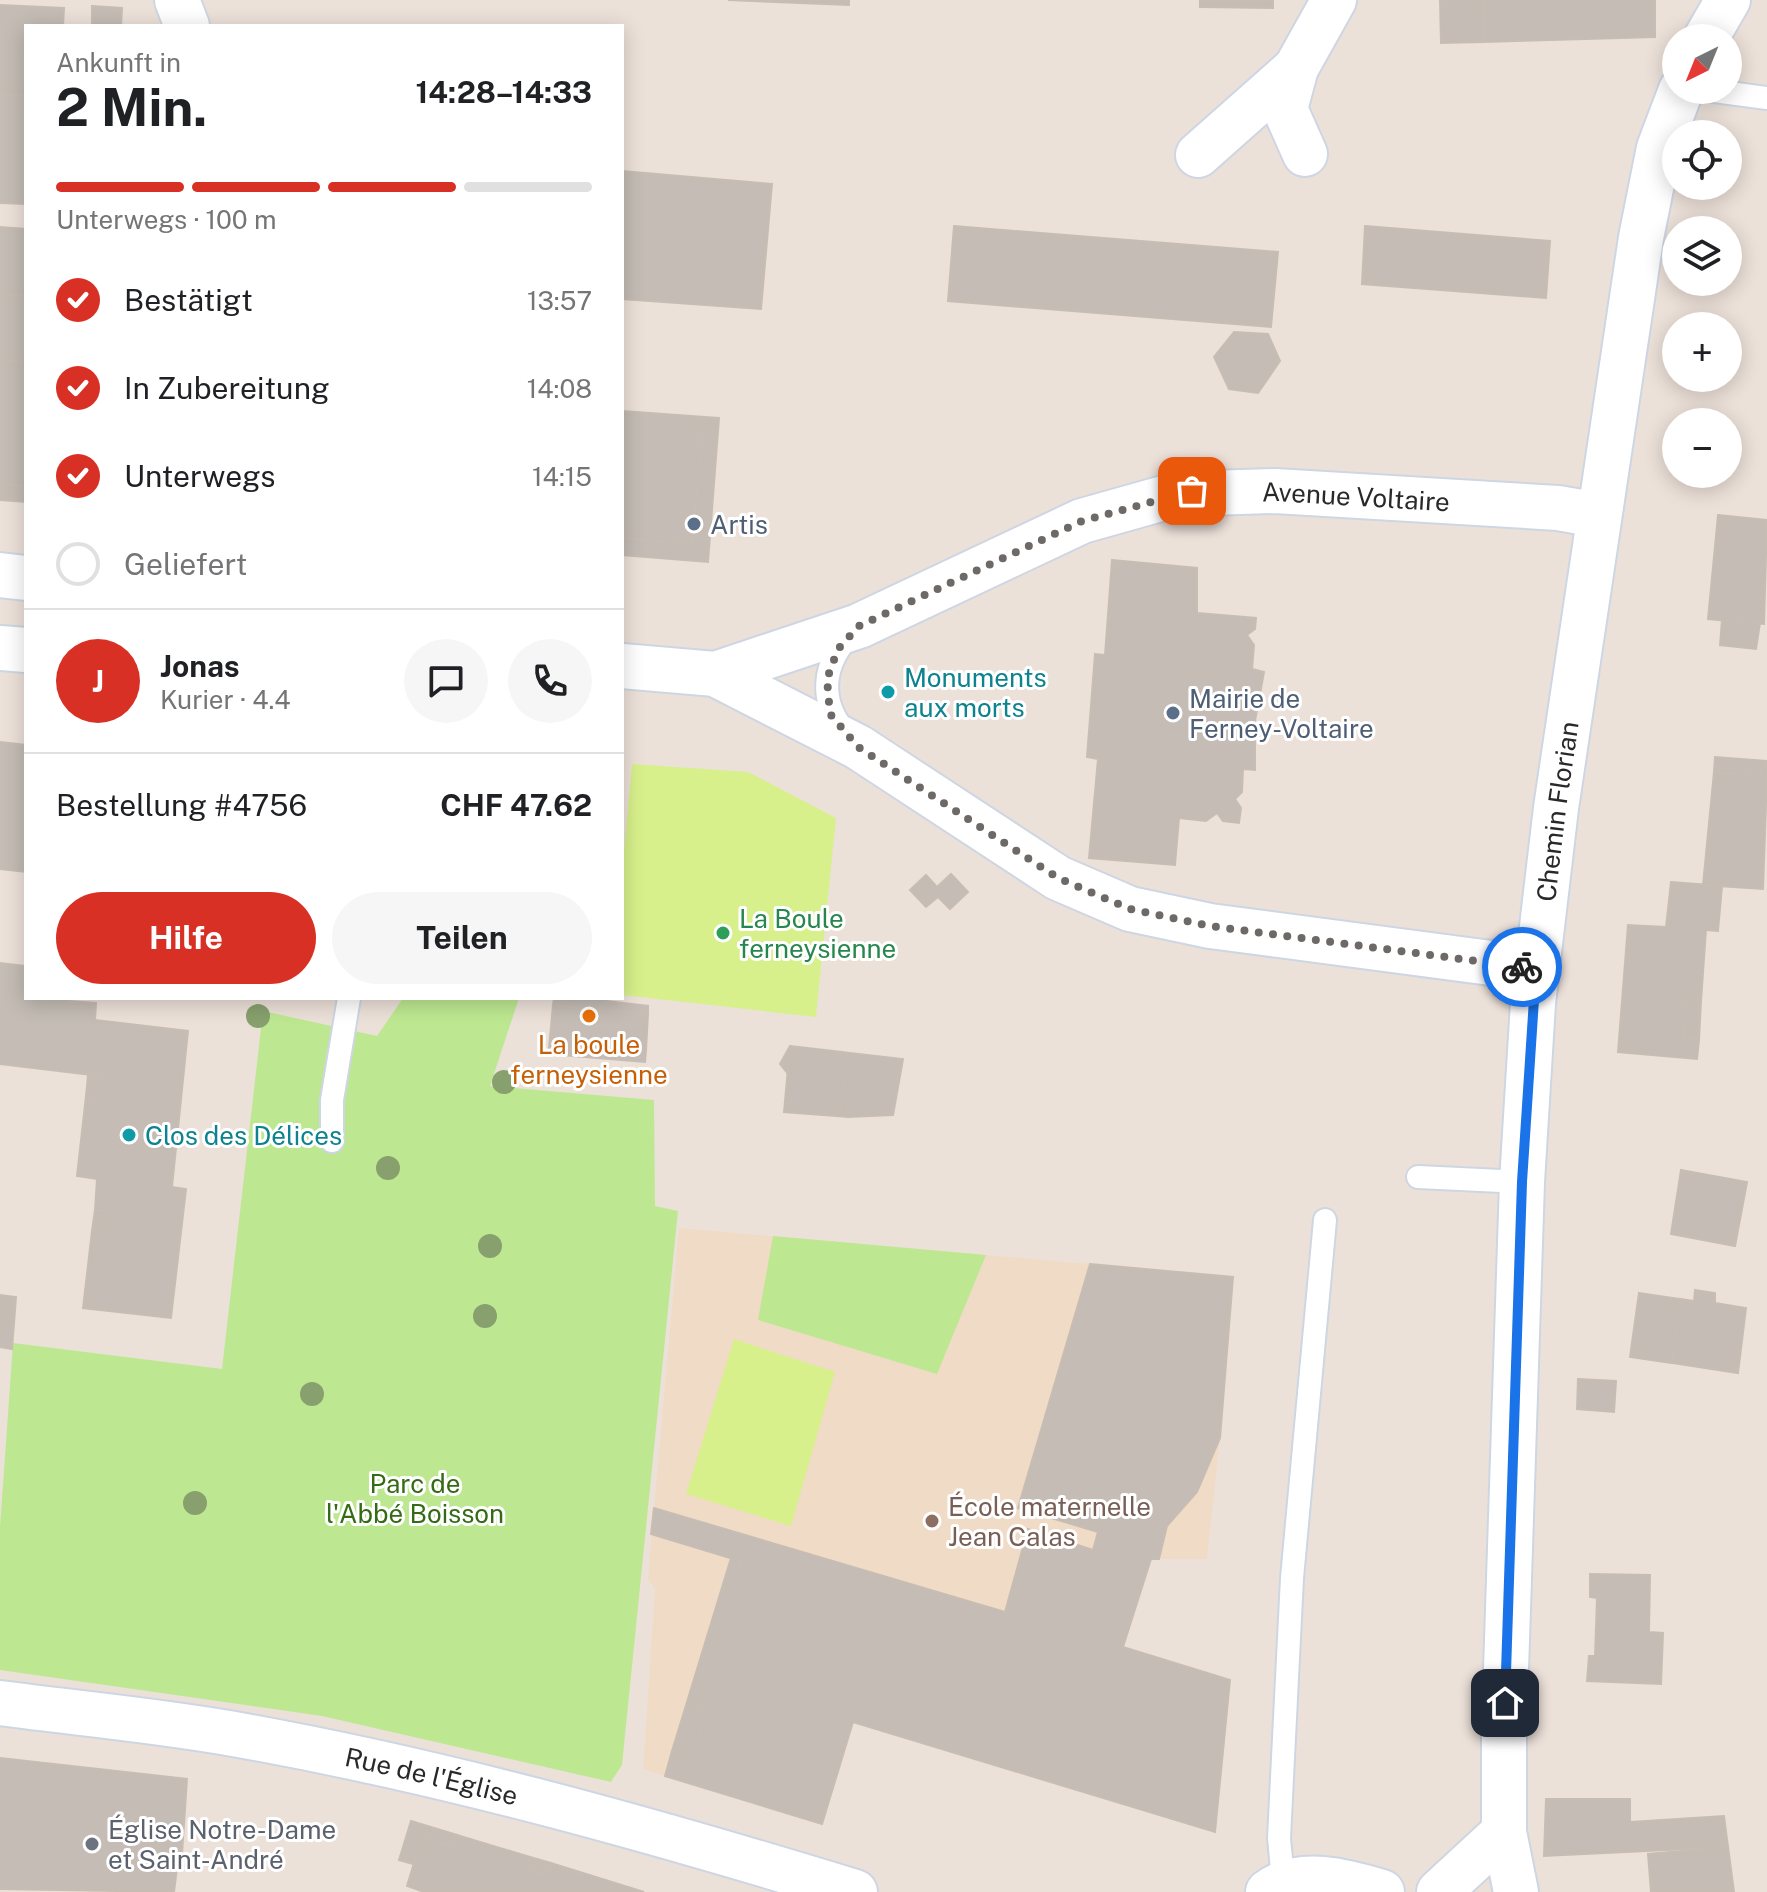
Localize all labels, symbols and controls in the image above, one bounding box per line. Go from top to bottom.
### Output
north arrow [1662,24,1742,104]
map controls [1662,24,1742,488]
text: Ankunft in [56,47,181,78]
text: 14:28–14:33 [415,74,592,110]
text: 2 Min. [56,77,207,138]
button: locate [1662,120,1742,200]
text: Unterwegs · 100 m [56,204,277,235]
button: layers [1662,216,1742,296]
icon: check [56,278,100,322]
text: Bestätigt [124,282,253,318]
text: 13:57 [527,285,592,316]
button: + [1662,312,1742,392]
icon: check [56,366,100,410]
text: In Zubereitung [124,370,330,406]
text: 14:08 [527,373,592,404]
button: − [1662,408,1742,488]
icon: check [56,454,100,498]
pin [1158,457,1226,525]
text: Unterwegs [124,458,275,494]
text: 14:15 [532,461,592,492]
icon: bag [1170,469,1214,513]
street label: Avenue Voltaire [1261,475,1451,517]
place label: Artis [710,509,768,540]
marker: Artis [685,515,703,533]
text: Geliefert [124,546,247,582]
button: chat [404,639,488,723]
button: phone [508,639,592,723]
text: Jonas [160,648,240,684]
place label: Monuments aux morts [904,662,1047,723]
text: J [92,663,104,699]
marker: Monuments aux morts [879,683,897,701]
place label: Mairie de Ferney-Voltaire [1189,683,1374,744]
text: Kurier · 4.4 [160,684,291,715]
marker: Mairie de Ferney-Voltaire [1164,704,1182,722]
street label: Chemin Florian [1530,719,1584,903]
text: Bestellung #4756 [56,787,307,823]
text: CHF 47.62 [440,787,592,823]
button: Hilfe [56,892,316,984]
button: Teilen [332,892,592,984]
place label: La Boule ferneysienne [739,903,896,964]
marker: La Boule ferneysienne [714,924,732,942]
courier [1482,927,1562,1007]
icon: bike [1500,945,1544,989]
marker: La boule ferneysienne [580,1007,598,1025]
place label: La boule ferneysienne [510,1029,668,1090]
place label: Clos des Délices [145,1120,342,1151]
marker: Clos des Délices [120,1126,138,1144]
park label: Parc de l'Abbé Boisson [326,1468,504,1529]
place label: École maternelle Jean Calas [948,1491,1151,1552]
marker: École maternelle Jean Calas [923,1512,941,1530]
pin [1471,1669,1539,1737]
icon: home [1483,1681,1527,1725]
street label: Rue de l'Église [342,1741,521,1811]
place label: Église Notre-Dame et Saint-André [108,1814,336,1875]
marker: Église Notre-Dame et Saint-André [83,1835,101,1853]

